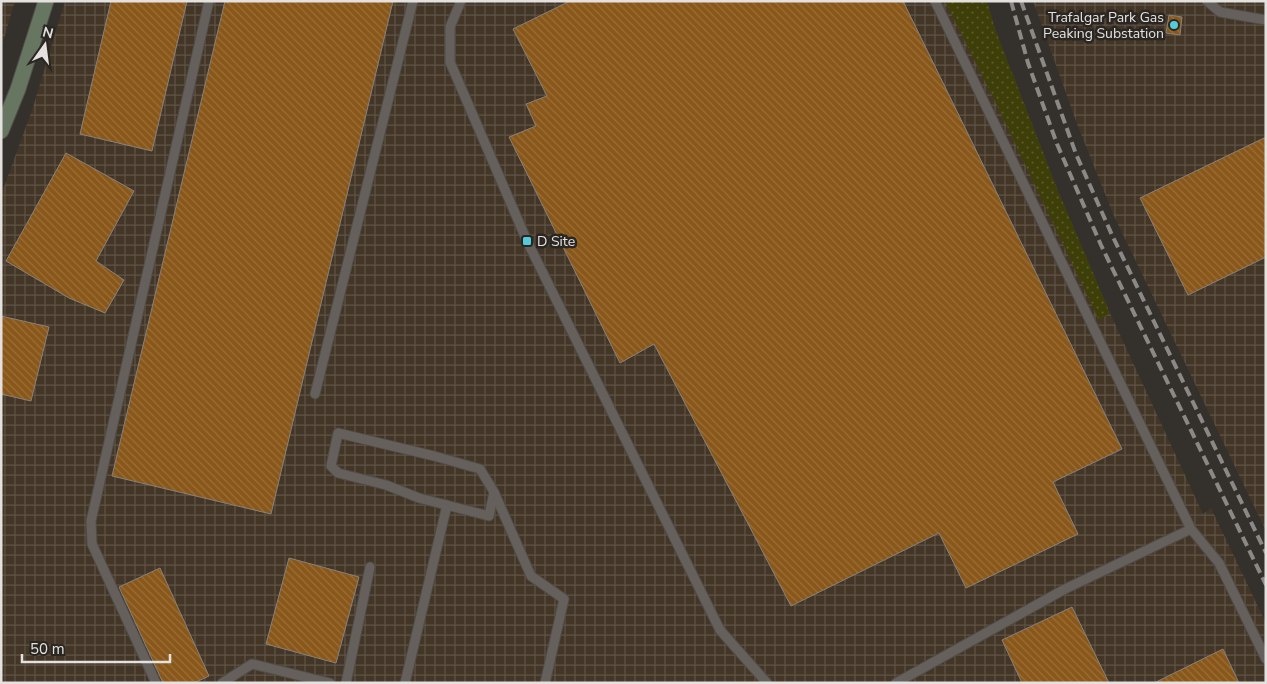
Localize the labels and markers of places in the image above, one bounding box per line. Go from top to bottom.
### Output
place label: Trafalgar Park Gas Peaking Substation [1043,8,1164,43]
marker: Trafalgar Park Gas Peaking Substation [1168,19,1180,31]
place label: D Site [537,232,575,251]
marker: D Site [521,235,533,247]

